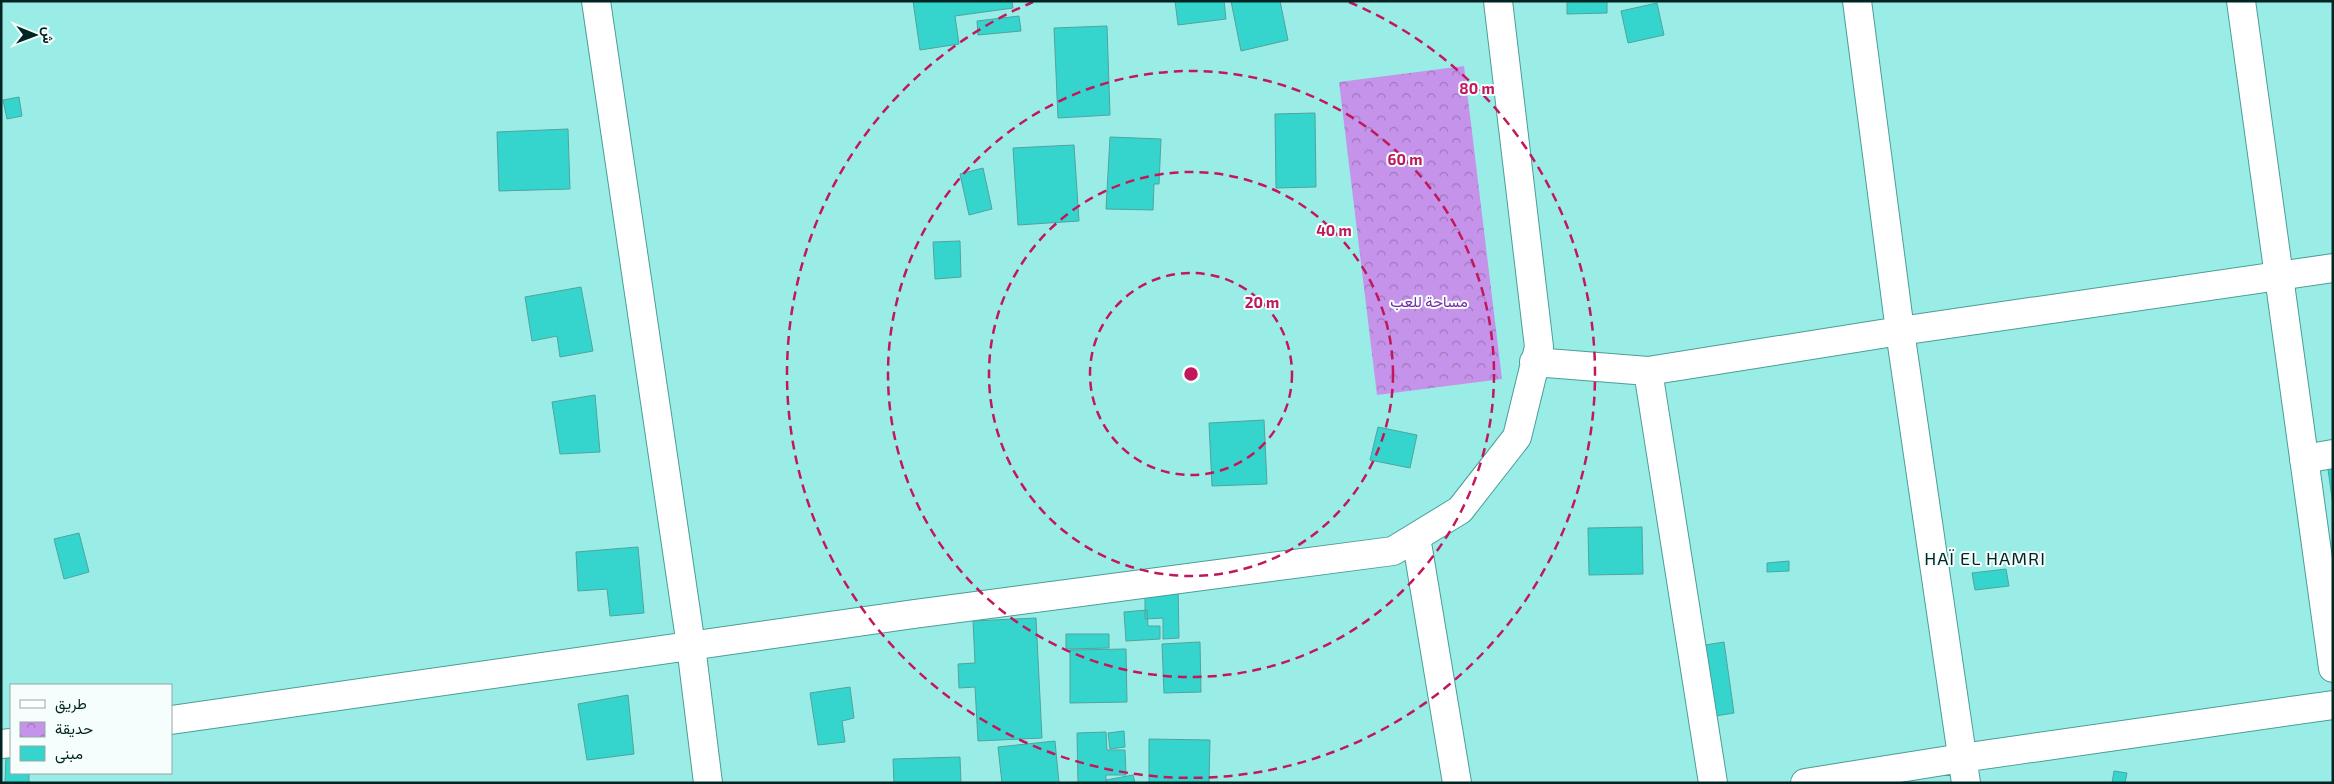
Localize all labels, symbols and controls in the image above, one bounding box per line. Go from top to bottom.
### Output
north arrow [10,10,60,60]
text: ش [39,27,57,44]
text: 80 m [1459,79,1495,97]
text: 60 m [1388,150,1422,168]
text: 40 m [1316,221,1352,239]
park label: مساحة للعب [1390,292,1468,311]
text: 20 m [1245,293,1279,311]
centre of rings [1182,365,1200,383]
district label: HAÏ EL HAMRI [1924,547,2046,569]
legend [10,684,172,774]
text: طريق [55,694,87,714]
text: حديقة [55,719,93,738]
text: مبنى [55,744,83,764]

